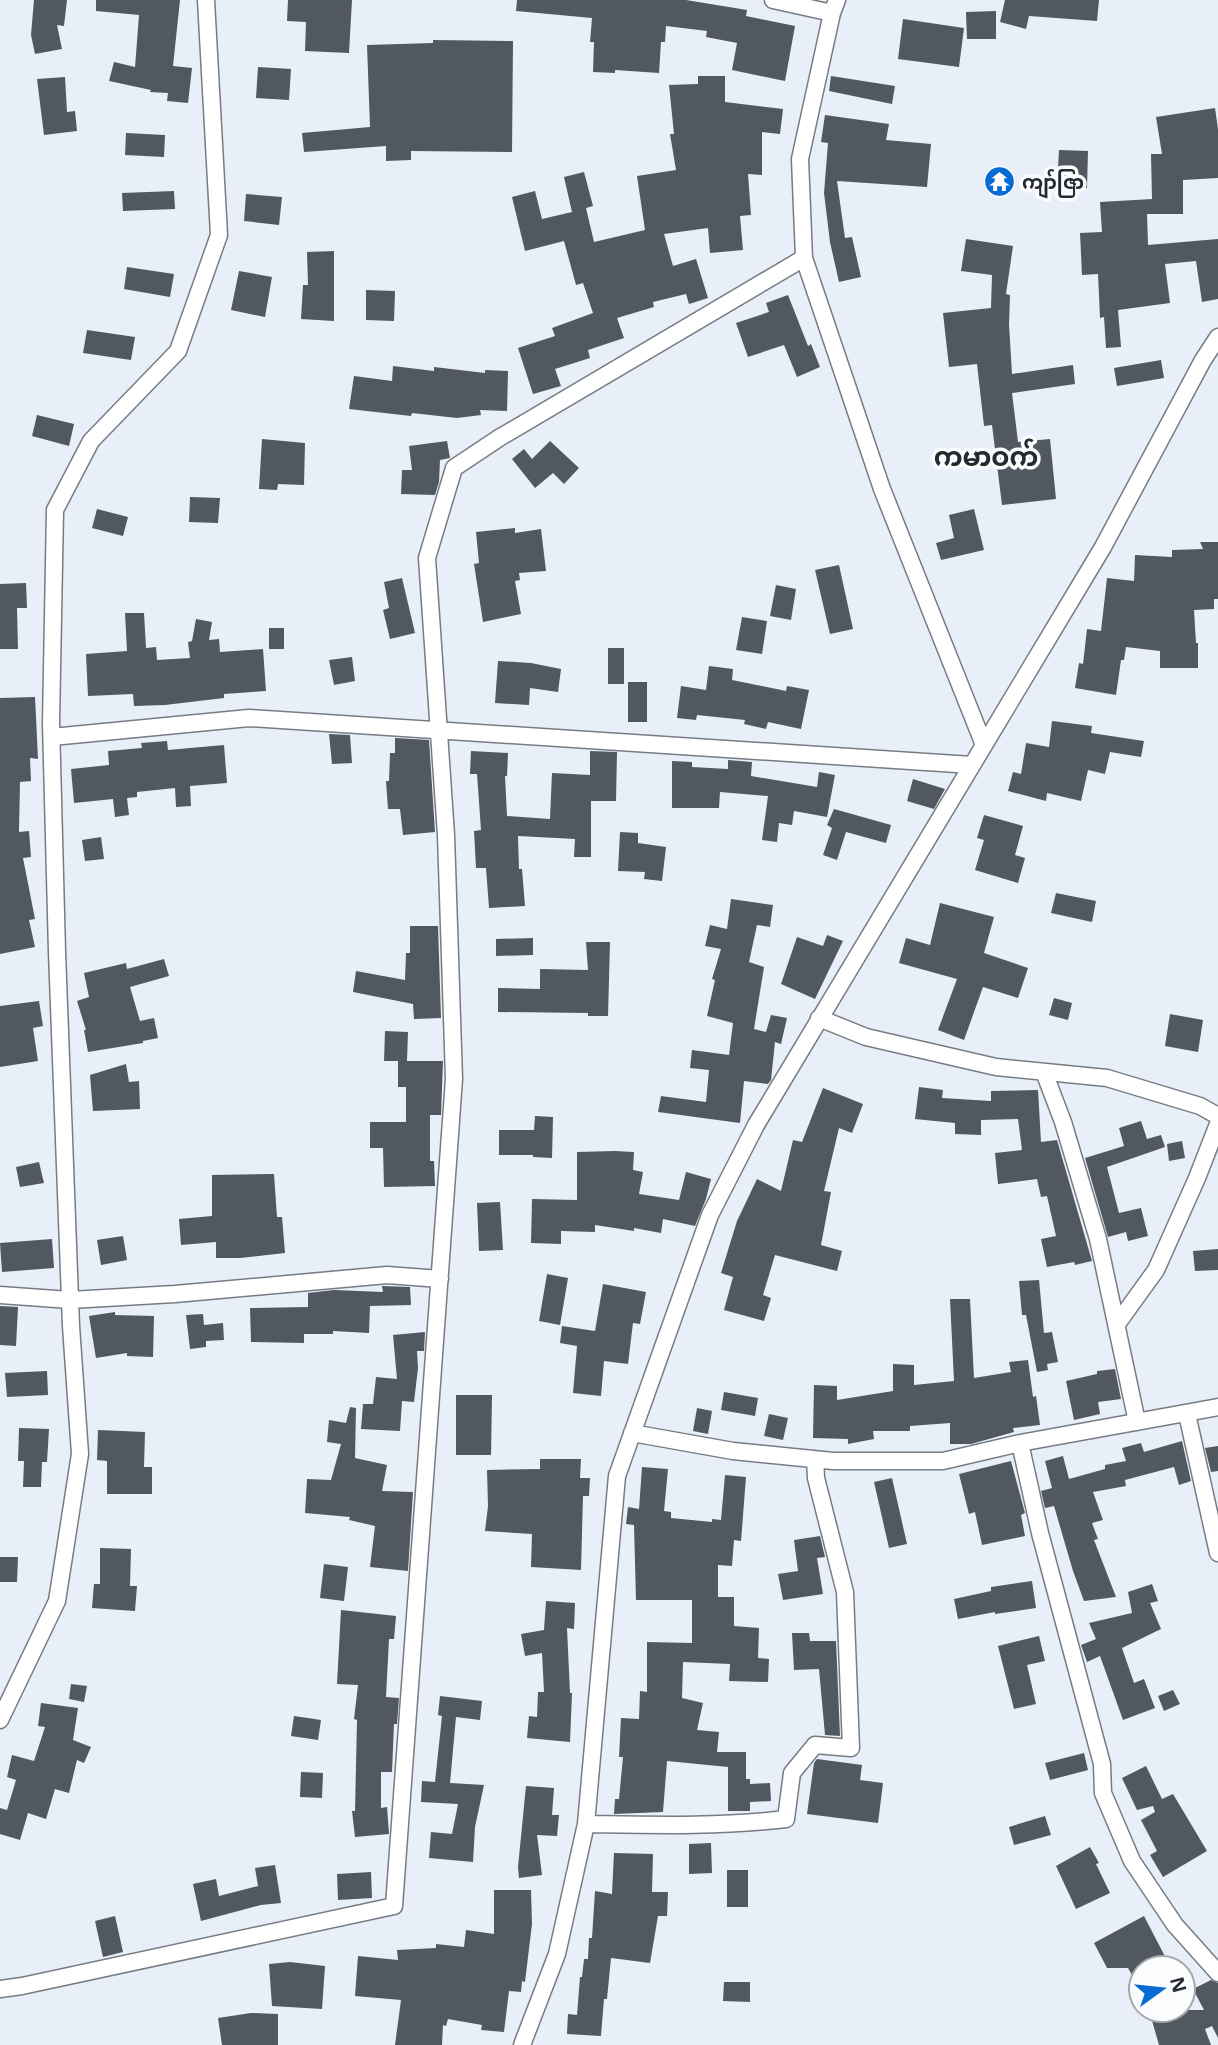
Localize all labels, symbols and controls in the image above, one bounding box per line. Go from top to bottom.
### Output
temple icon: ကျာ်ဇြာ [982,165,1016,199]
place label: ကျာ်ဇြာ [1022,169,1084,199]
district label: ကမာဝက် [934,438,1038,474]
north arrow [1127,1954,1197,2024]
text: N [1164,1974,1193,1995]

